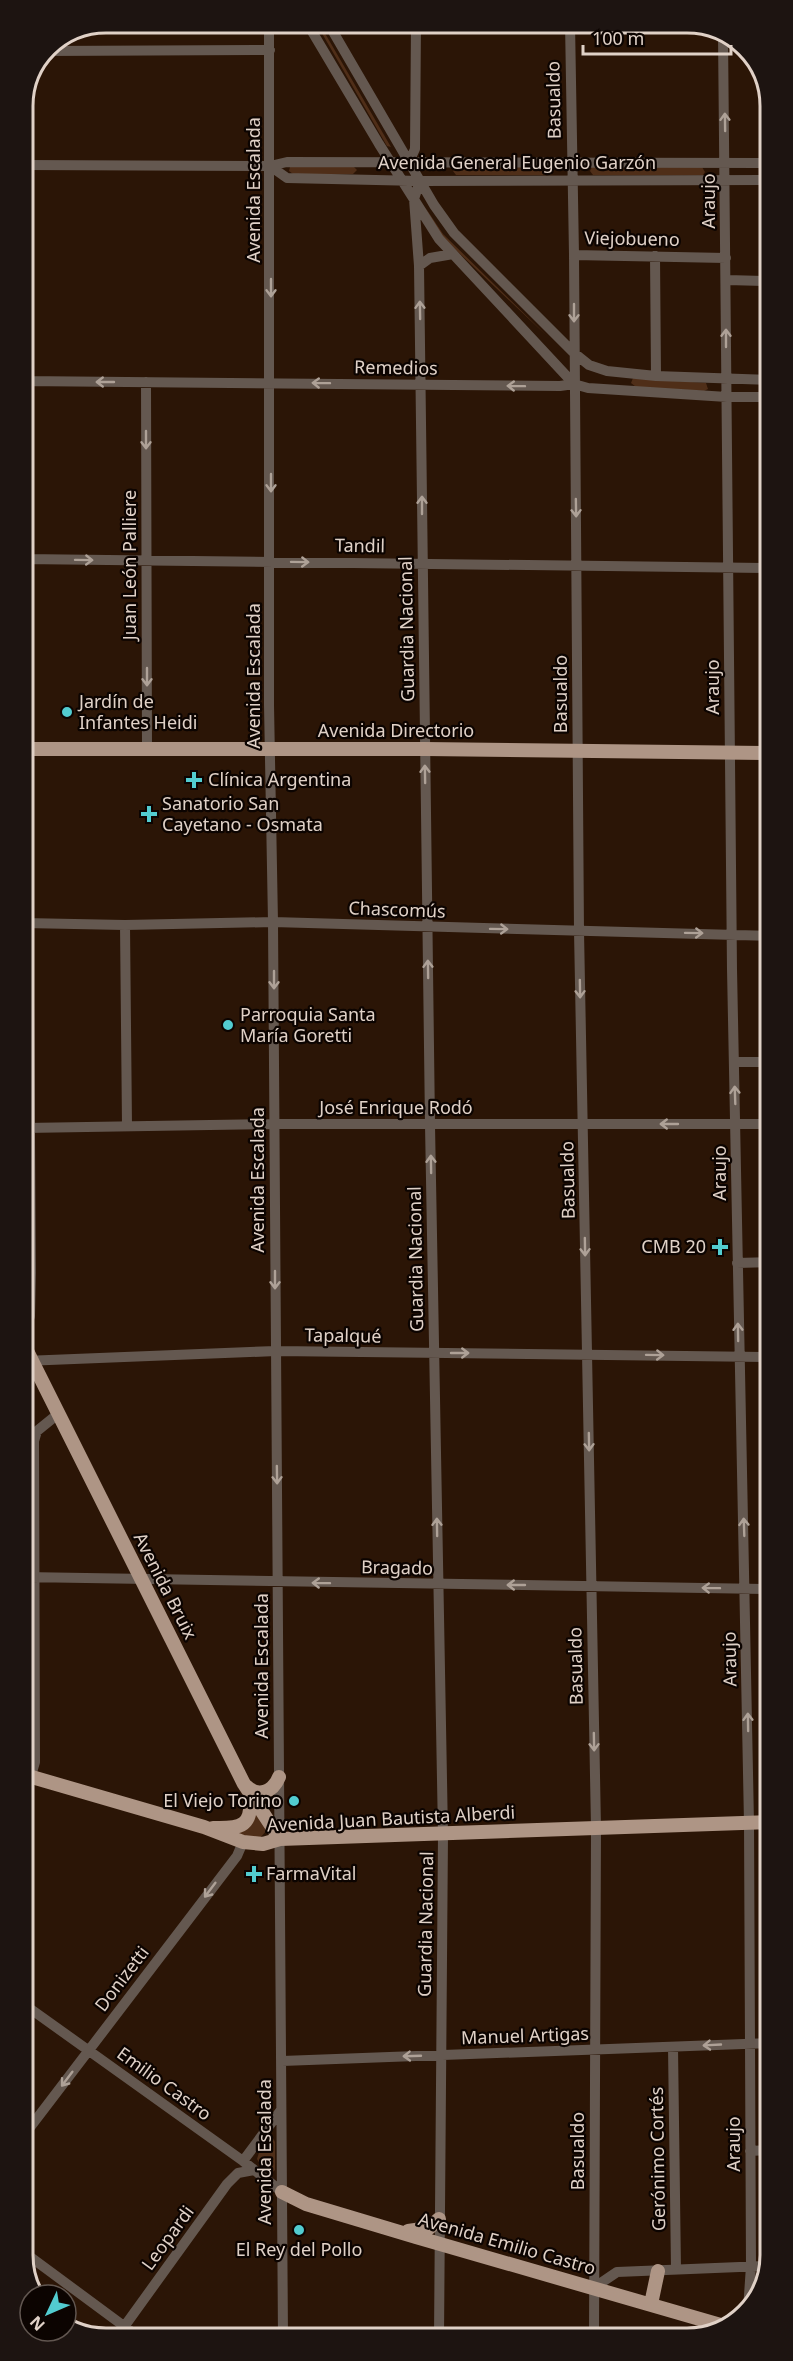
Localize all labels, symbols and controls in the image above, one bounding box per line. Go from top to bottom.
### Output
scale bar [583,18,732,56]
text: 100 m [592,26,644,50]
street label: Basualdo [540,61,566,139]
one-way arrow [719,113,731,133]
street label: Avenida Escalada [241,117,265,263]
street label: Avenida General Eugenio Garzón [378,150,656,174]
street label: Araujo [696,173,720,229]
street label: Viejobueno [584,225,680,251]
one-way arrow [265,277,277,297]
one-way arrow [414,300,426,320]
one-way arrow [568,303,580,323]
one-way arrow [720,329,732,349]
street label: Remedios [354,354,438,380]
one-way arrow [95,376,115,387]
one-way arrow [311,377,331,389]
one-way arrow [506,380,526,392]
one-way arrow [140,430,152,450]
one-way arrow [265,472,277,492]
street label: Juan León Palliere [117,490,141,642]
one-way arrow [416,495,428,515]
one-way arrow [570,498,581,518]
street label: Tandil [335,533,385,557]
one-way arrow [74,554,94,566]
one-way arrow [290,556,310,568]
street label: Guardia Nacional [393,556,419,702]
street label: Avenida Escalada [241,603,265,749]
street label: Basualdo [548,655,572,733]
street label: Araujo [700,659,724,715]
one-way arrow [141,667,153,687]
place label: Jardín de Infantes Heidi [77,689,197,734]
marker: Jardín de Infantes Heidi [60,705,74,719]
street label: Avenida Directorio [318,718,474,742]
one-way arrow [420,764,431,784]
place label: Clínica Argentina [208,767,351,791]
marker: Clínica Argentina [185,771,203,789]
place label: Sanatorio San Cayetano - Osmata [162,791,323,836]
marker: Sanatorio San Cayetano - Osmata [140,805,158,823]
street label: Chascomús [348,895,446,923]
one-way arrow [489,924,509,935]
one-way arrow [684,927,704,939]
one-way arrow [422,959,434,979]
one-way arrow [268,970,279,990]
one-way arrow [574,979,586,999]
place label: Parroquia Santa María Goretti [240,1002,376,1047]
marker: Parroquia Santa María Goretti [221,1018,235,1032]
one-way arrow [729,1086,741,1106]
street label: José Enrique Rodó [317,1095,473,1119]
street label: Avenida Escalada [245,1107,269,1253]
one-way arrow [659,1118,679,1130]
street label: Basualdo [554,1141,580,1219]
street label: Araujo [707,1145,731,1201]
one-way arrow [425,1154,436,1174]
street label: Guardia Nacional [402,1186,428,1332]
place label: CMB 20 [641,1234,706,1258]
one-way arrow [580,1237,591,1257]
marker: CMB 20 [711,1238,729,1256]
one-way arrow [269,1270,281,1290]
street label: Tapalqué [304,1322,382,1348]
one-way arrow [733,1323,744,1343]
one-way arrow [450,1347,470,1359]
one-way arrow [645,1349,665,1361]
one-way arrow [583,1432,595,1452]
one-way arrow [271,1465,283,1485]
one-way arrow [431,1517,443,1537]
one-way arrow [738,1518,749,1538]
street label: Avenida Bruix [129,1528,203,1643]
street label: Bragado [361,1554,433,1580]
one-way arrow [312,1577,332,1588]
one-way arrow [507,1579,527,1591]
one-way arrow [702,1582,722,1593]
street label: Avenida Escalada [249,1593,273,1739]
street label: Basualdo [562,1627,588,1705]
street label: Araujo [717,1631,741,1687]
one-way arrow [742,1713,753,1733]
one-way arrow [588,1732,600,1752]
place label: El Viejo Torino [163,1788,282,1812]
marker: El Viejo Torino [287,1794,301,1808]
street label: Avenida Juan Bautista Alberdi [266,1800,516,1836]
street label: Guardia Nacional [412,1851,438,1997]
place label: FarmaVital [266,1861,357,1885]
marker: FarmaVital [247,1867,261,1881]
one-way arrow [204,1882,217,1898]
street label: Donizetti [89,1941,154,2016]
street label: Manuel Artigas [461,2021,589,2049]
one-way arrow [702,2040,722,2051]
street label: Emilio Castro [113,2041,217,2125]
one-way arrow [403,2051,422,2062]
one-way arrow [61,2070,73,2086]
street label: Avenida Escalada [252,2079,276,2225]
street label: Gerónimo Cortés [644,2087,670,2231]
street label: Basualdo [565,2112,589,2190]
street label: Araujo [721,2116,745,2172]
street label: Leopardi [136,2200,199,2275]
street label: Avenida Emilio Castro [416,2206,599,2280]
marker: El Rey del Pollo [292,2223,306,2237]
place label: El Rey del Pollo [236,2237,362,2261]
north arrow [18,2283,78,2343]
text: N [25,2311,50,2336]

